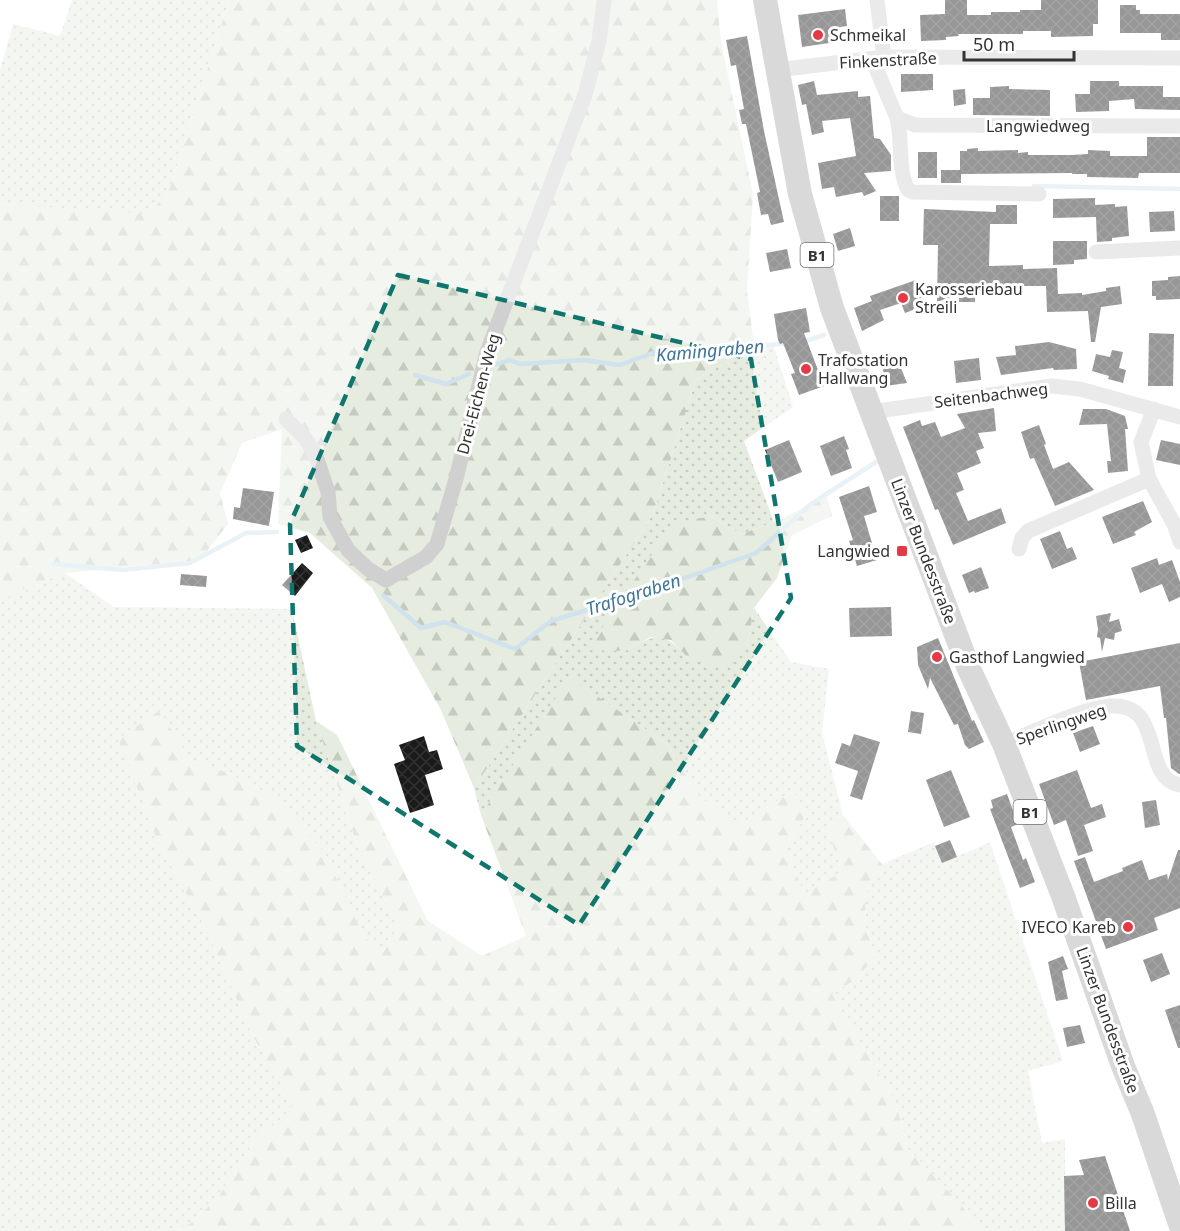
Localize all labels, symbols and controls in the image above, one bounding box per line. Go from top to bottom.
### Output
place label: Schmeikal [830,24,906,46]
scale bar [964,24,1074,62]
marker: Schmeikal [811,28,825,42]
text: 50 m [973,32,1015,56]
street label: Finkenstraße [839,46,937,74]
street label: Langwiedweg [986,115,1090,137]
road number: B1 [800,243,834,267]
place label: Karosseriebau Streili [915,278,1023,318]
marker: Karosseriebau Streili [896,291,910,305]
street label: Drei-Eichen-Weg [451,331,505,457]
water label: Kamingraben [655,333,765,367]
place label: Trafostation Hallwang [818,349,908,389]
marker: Trafostation Hallwang [799,362,813,376]
street label: Seitenbachweg [933,377,1049,413]
street label: Linzer Bundesstraße [886,475,962,627]
place label: Langwied [817,540,890,562]
marker: Langwied [895,544,909,558]
water label: Trafograben [583,567,683,621]
place label: Gasthof Langwied [949,646,1085,668]
marker: Gasthof Langwied [930,650,944,664]
street label: Sperlingweg [1013,698,1109,750]
road number: B1 [1014,800,1046,824]
place label: IVECO Kareb [1022,916,1116,938]
marker: IVECO Kareb [1121,920,1135,934]
street label: Linzer Bundesstraße [1071,944,1145,1096]
place label: Billa [1105,1192,1137,1214]
marker: Billa [1086,1196,1100,1210]

